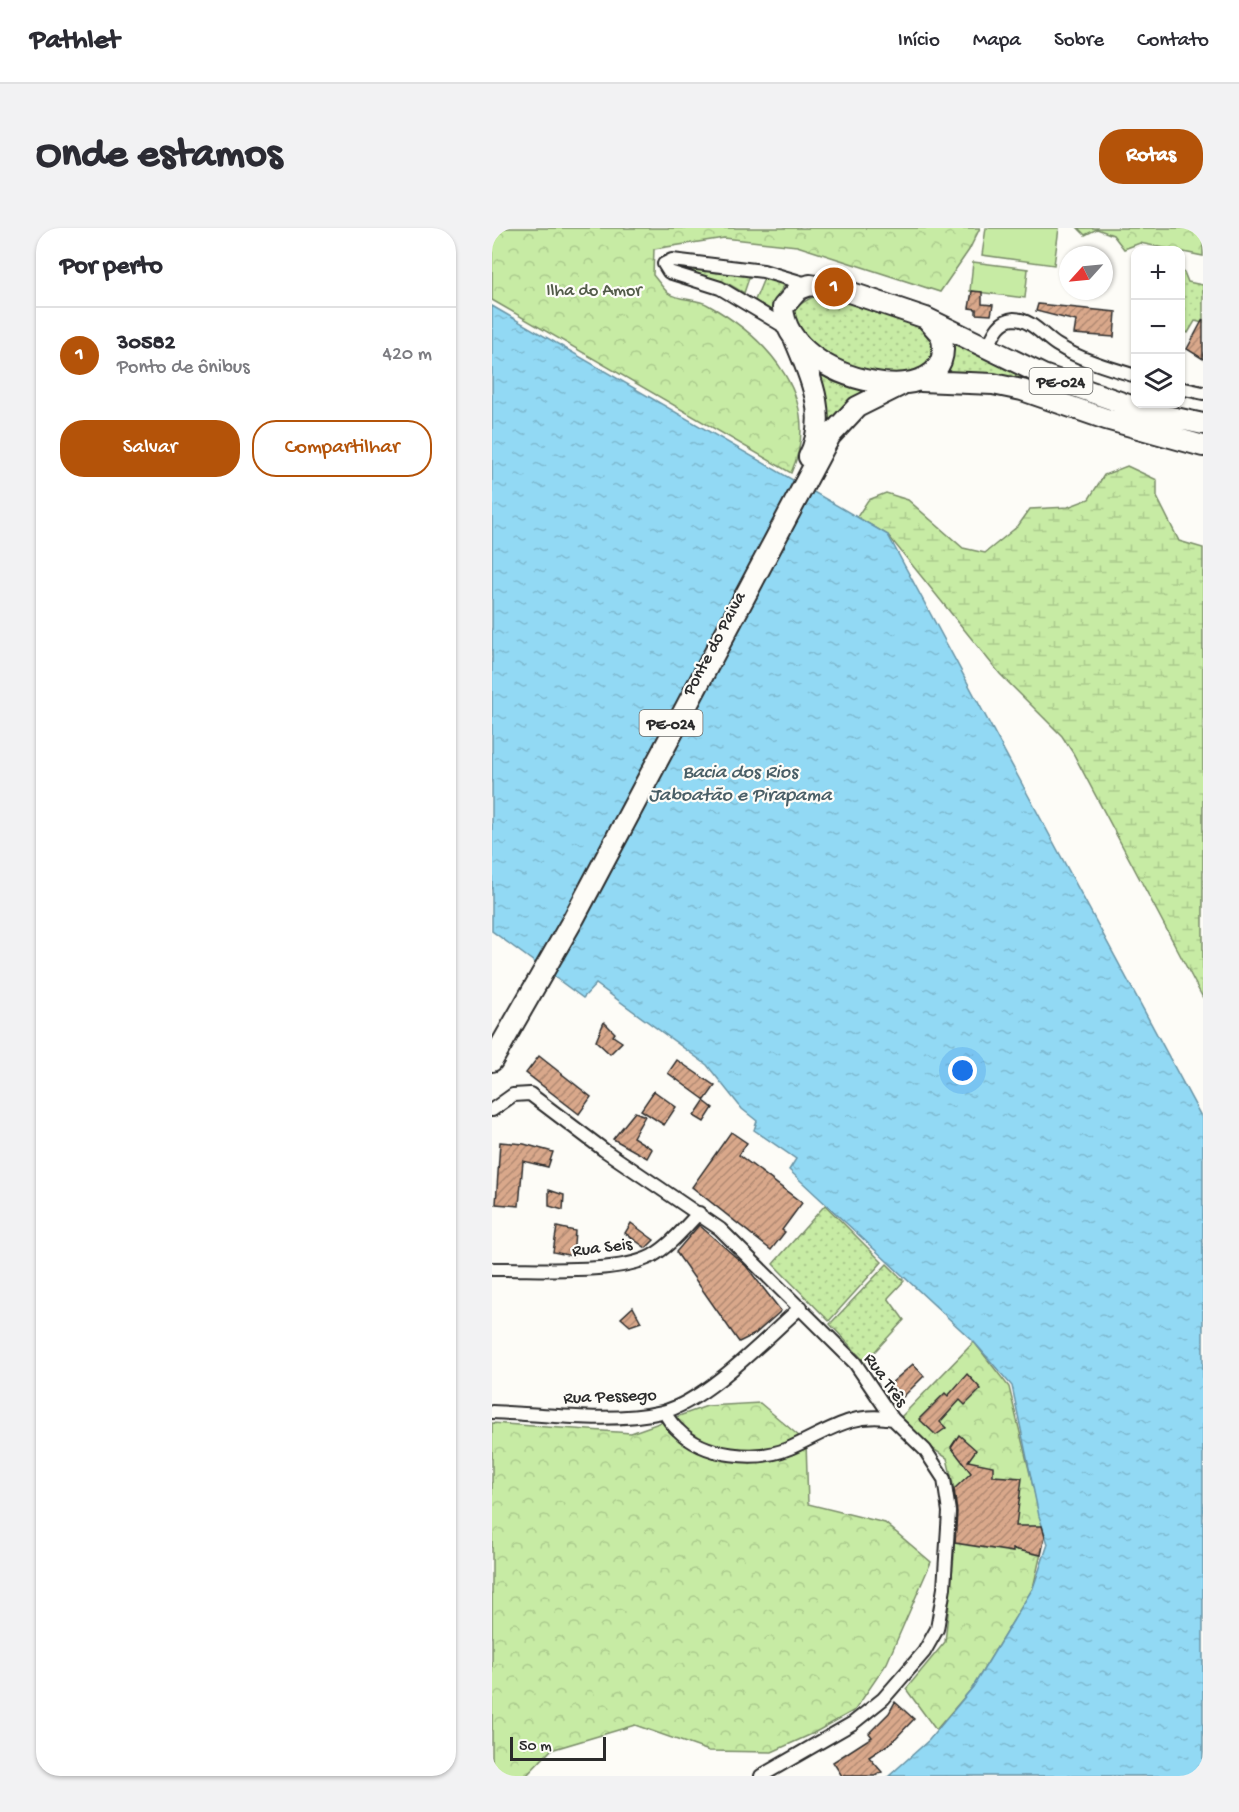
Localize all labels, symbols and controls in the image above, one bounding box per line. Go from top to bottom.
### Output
text: Pathlet [30,25,120,58]
text: Início [898,29,940,54]
text: Mapa [973,29,1021,54]
text: Sobre [1054,29,1104,54]
text: Contato [1137,29,1209,54]
button: Rotas [1099,129,1203,184]
text: Onde estamos [36,132,282,181]
north arrow [1059,246,1113,300]
map controls [1131,246,1185,408]
button: + [1131,246,1185,300]
text: Por perto [60,252,163,283]
pin: 1 [814,264,854,310]
park label: Ilha do Amor [546,281,643,302]
button: − [1131,300,1185,354]
text: 30582 [117,331,175,357]
text: 1 [75,344,84,367]
text: 420 m [382,344,432,367]
button: layers [1131,354,1185,408]
text: Ponto de ônibus [117,357,250,380]
road number: PE-024 [1030,368,1092,394]
button: Salvar [60,420,240,477]
button: Compartilhar [252,420,432,477]
street label: Ponte do Paiva [679,588,752,701]
road number: PE-024 [640,710,702,736]
water label: Bacia dos Rios Jaboatão e Pirapama [649,762,833,808]
your location [948,1056,977,1085]
street label: Rua Seis [571,1234,635,1263]
street label: Rua Três [858,1349,912,1413]
street label: Rua Pessego [563,1385,657,1410]
scale bar [510,1734,606,1762]
text: 50 m [519,1738,552,1757]

